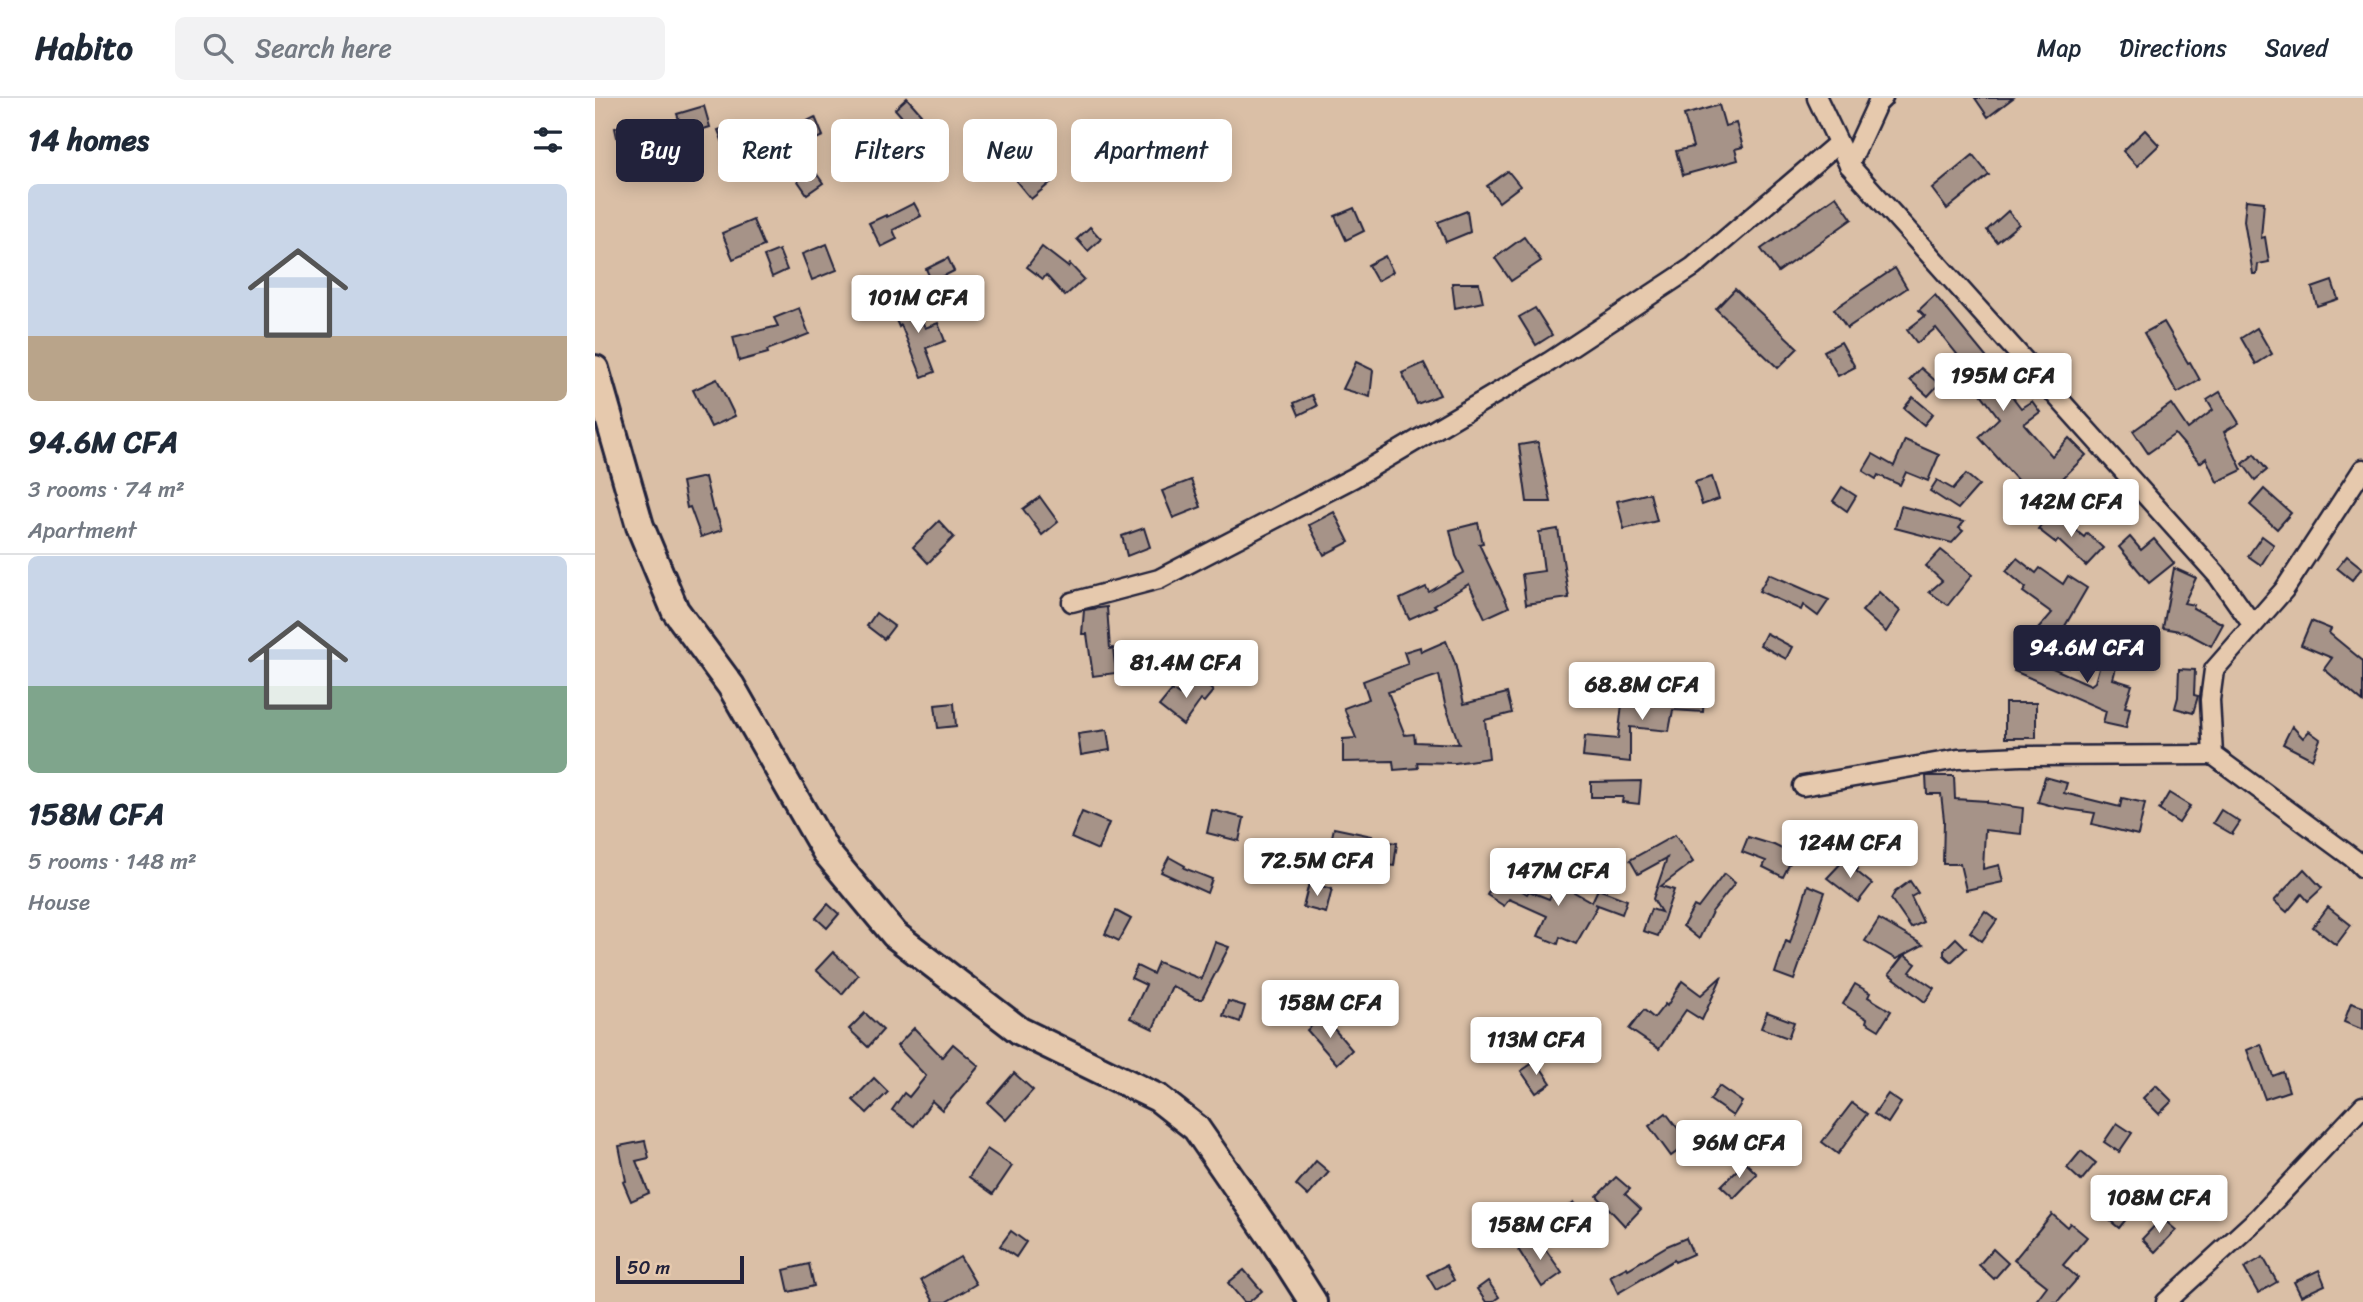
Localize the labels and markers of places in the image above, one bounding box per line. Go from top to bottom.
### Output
pin: 101M CFA [846,275,990,335]
pin: 195M CFA [1931,354,2075,413]
pin: 142M CFA [1999,480,2143,539]
pin: 94.6M CFA [2007,626,2167,685]
pin: 81.4M CFA [1106,640,1266,700]
pin: 68.8M CFA [1562,662,1722,722]
pin: 124M CFA [1778,820,1922,880]
pin: 72.5M CFA [1237,838,1397,898]
pin: 147M CFA [1486,848,1630,908]
pin: 158M CFA [1258,981,1402,1040]
pin: 113M CFA [1464,1018,1608,1077]
pin: 96M CFA [1674,1121,1804,1180]
pin: 108M CFA [2087,1176,2231,1235]
pin: 158M CFA [1468,1202,1612,1262]

